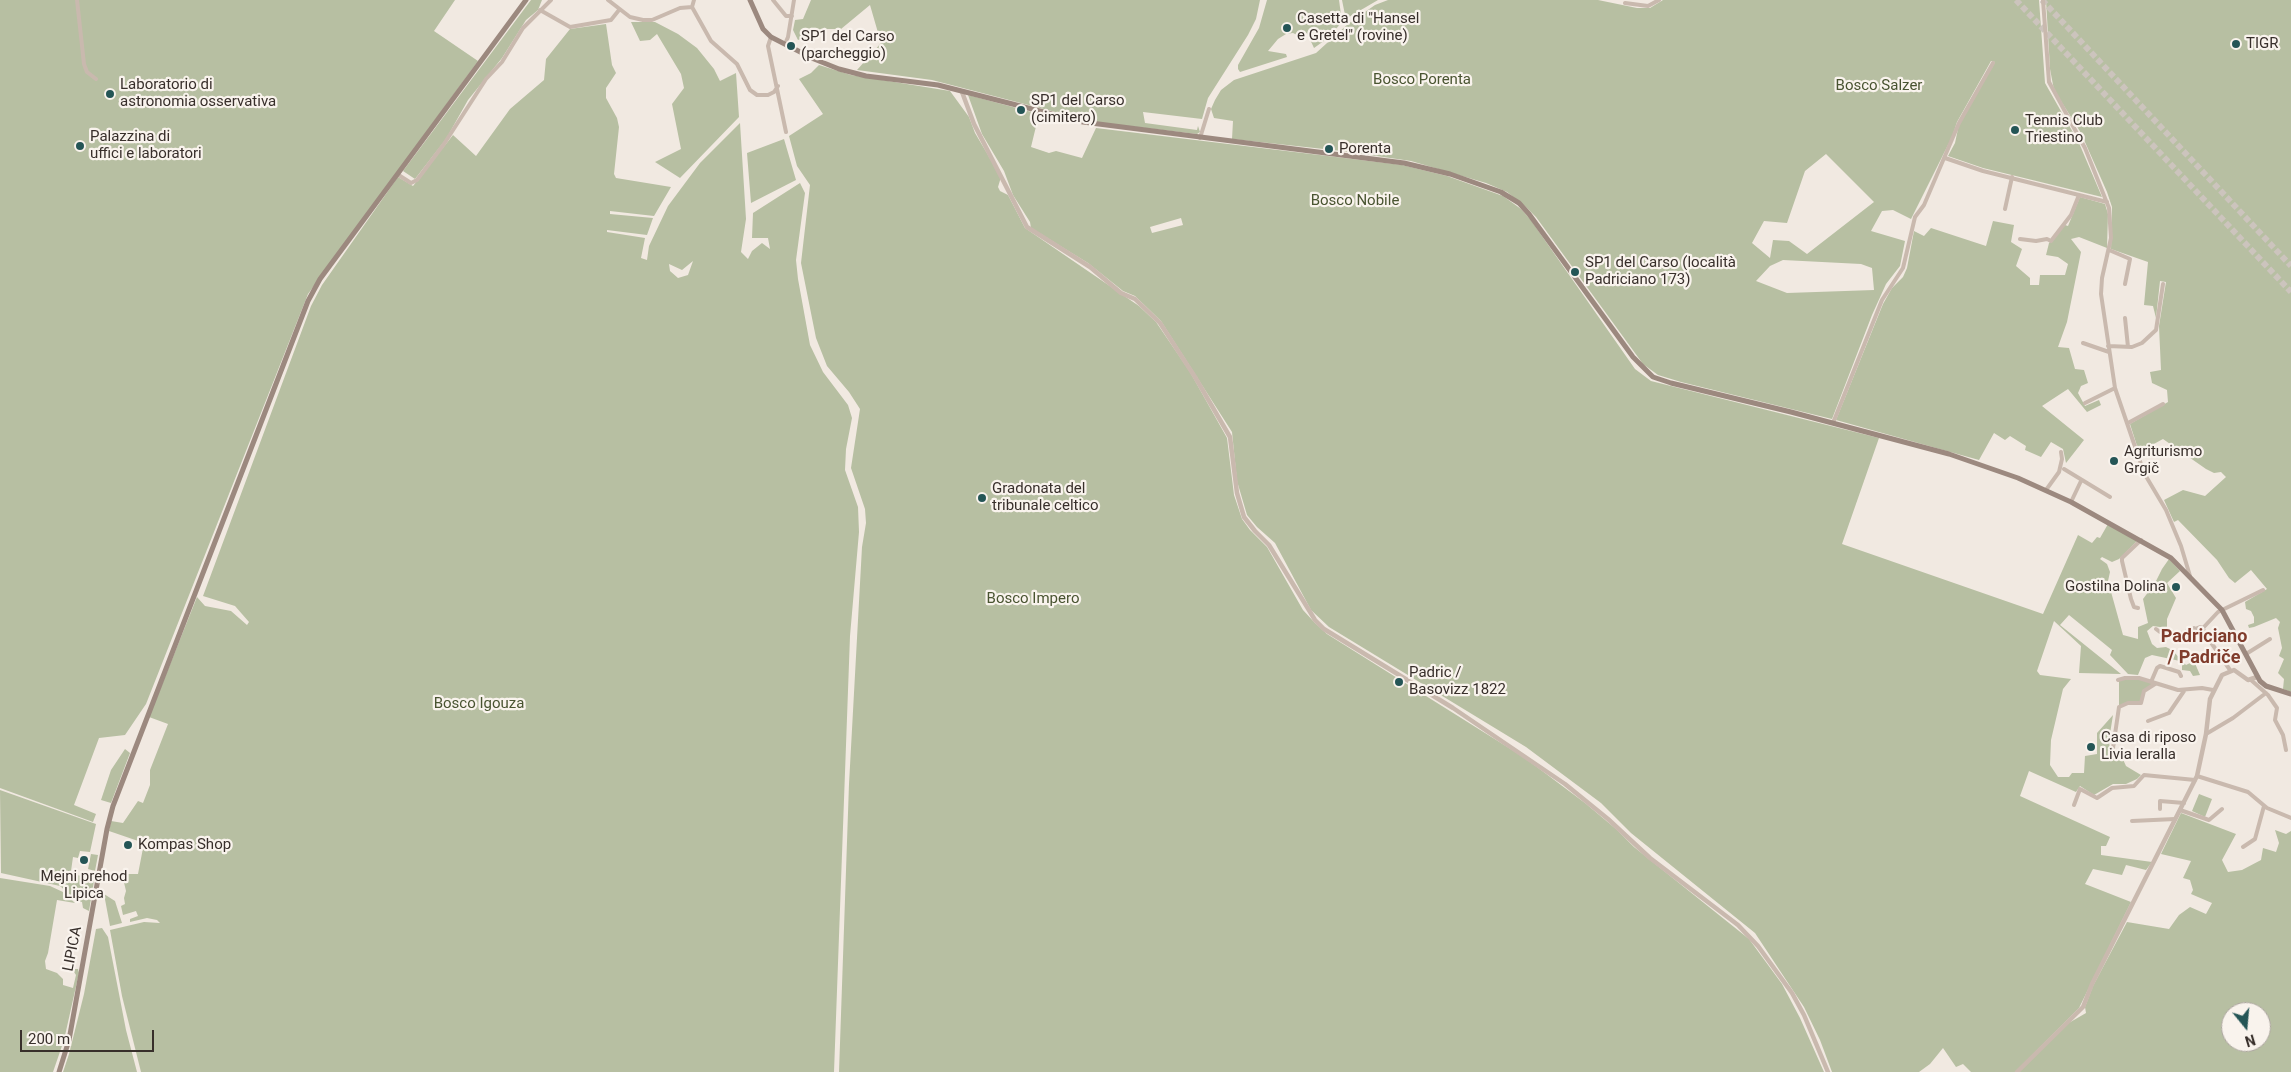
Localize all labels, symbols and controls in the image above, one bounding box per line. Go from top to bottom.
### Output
place label: Casetta di "Hansel e Gretel" (rovine) [1297,10,1419,45]
marker: Casetta di "Hansel e Gretel" (rovine) [1281,22,1293,34]
place label: SP1 del Carso (parcheggio) [801,28,895,63]
place label: TIGR [2246,35,2278,53]
marker: TIGR [2230,38,2242,50]
marker: SP1 del Carso (parcheggio) [785,40,797,52]
park label: Bosco Porenta [1373,71,1471,89]
place label: Laboratorio di astronomia osservativa [120,76,276,111]
park label: Bosco Salzer [1836,77,1922,95]
marker: Laboratorio di astronomia osservativa [104,88,116,100]
place label: SP1 del Carso (cimitero) [1031,92,1125,127]
marker: SP1 del Carso (cimitero) [1015,104,1027,116]
place label: Tennis Club Triestino [2025,112,2103,147]
marker: Tennis Club Triestino [2009,124,2021,136]
place label: Palazzina di uffici e laboratori [90,128,202,163]
marker: Palazzina di uffici e laboratori [74,140,86,152]
place label: Porenta [1339,140,1391,158]
marker: Porenta [1323,143,1335,155]
park label: Bosco Nobile [1311,192,1399,210]
place label: SP1 del Carso (località Padriciano 173) [1585,254,1736,289]
marker: SP1 del Carso (località Padriciano 173) [1569,266,1581,278]
place label: Agriturismo Grgič [2124,443,2202,478]
marker: Agriturismo Grgič [2108,455,2120,467]
place label: Gradonata del tribunale celtico [992,480,1099,515]
marker: Gradonata del tribunale celtico [976,492,988,504]
place label: Gostilna Dolina [2065,578,2166,596]
marker: Gostilna Dolina [2170,581,2182,593]
park label: Bosco Impero [987,590,1079,608]
district label: Padriciano / Padriče [2161,626,2247,669]
place label: Padric / Basovizz 1822 [1409,664,1506,699]
marker: Padric / Basovizz 1822 [1393,676,1405,688]
park label: Bosco Igouza [434,695,524,713]
place label: Casa di riposo Livia Ieralla [2101,729,2196,764]
marker: Casa di riposo Livia Ieralla [2085,741,2097,753]
place label: Kompas Shop [138,836,231,854]
marker: Kompas Shop [122,839,134,851]
marker: Mejni prehod Lipica [78,854,90,866]
place label: Mejni prehod Lipica [41,868,127,903]
street label: LIPICA [60,925,86,973]
north arrow [2221,1002,2271,1052]
scale bar [22,1020,156,1052]
text: 200 m [28,1030,70,1048]
text: N [2243,1031,2257,1049]

